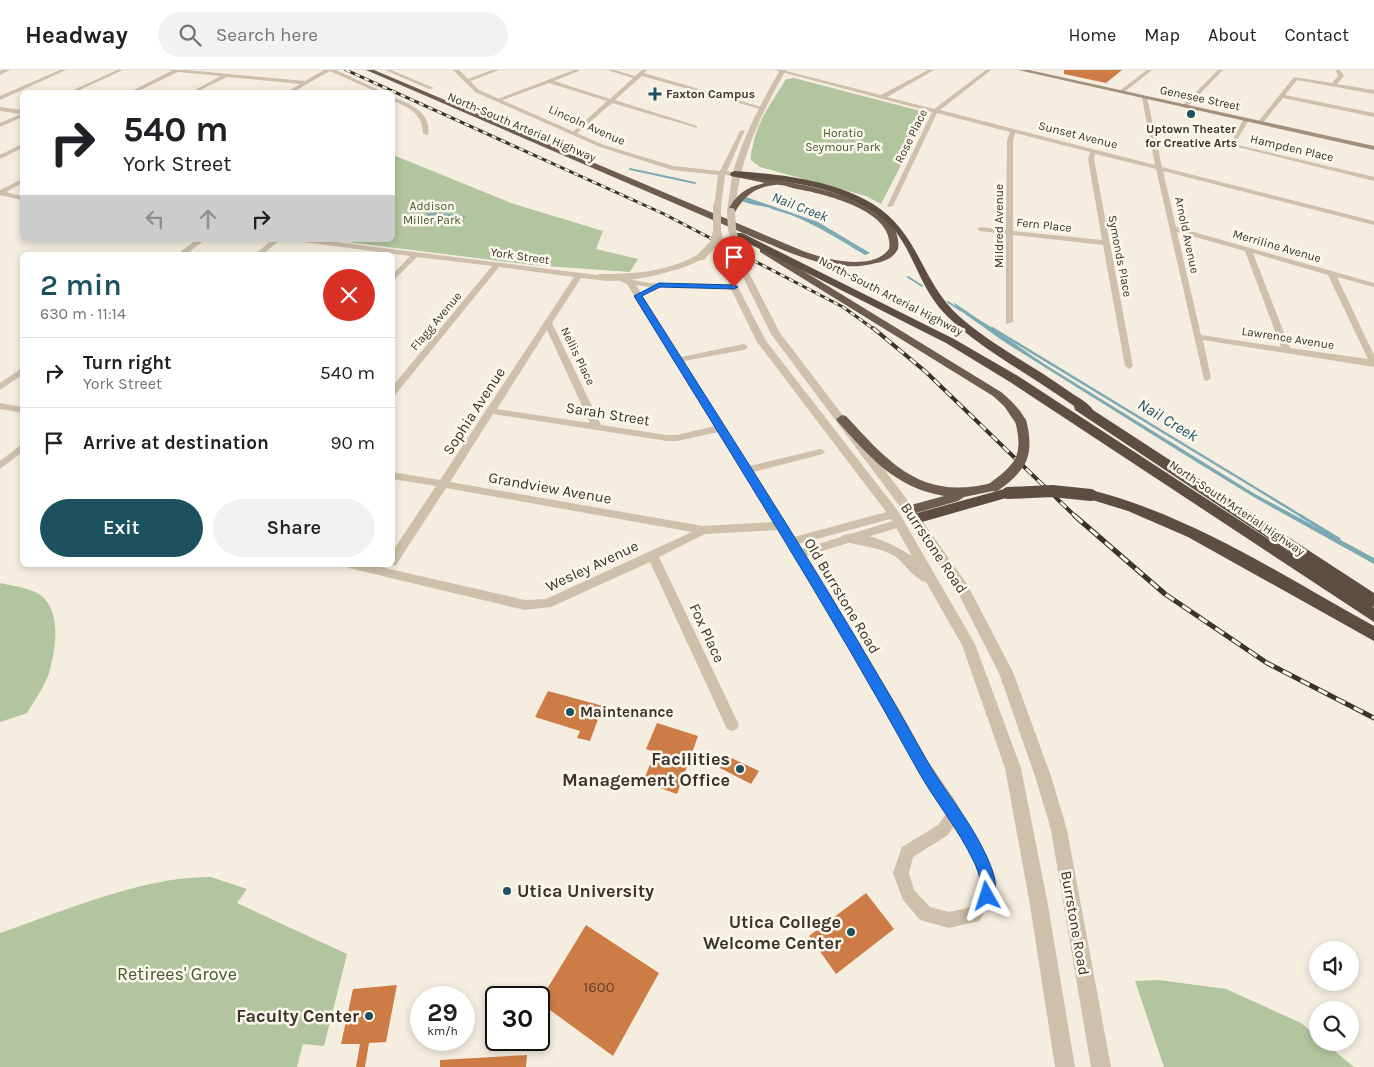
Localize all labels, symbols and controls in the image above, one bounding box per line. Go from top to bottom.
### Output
search box [158,12,508,57]
text: Headway [25,21,128,49]
icon: search [176,21,204,49]
text: Search here [216,24,318,46]
text: Home [1068,24,1116,46]
text: Map [1144,24,1180,46]
text: About [1208,24,1257,46]
text: Contact [1285,24,1349,46]
street label: Genesee Street [1159,83,1242,113]
marker: Faxton Campus [648,87,662,101]
place label: Faxton Campus [666,87,755,101]
street label: North-South Arterial Highway [446,89,599,165]
street label: Lincoln Avenue [547,102,627,148]
street label: Rose Place [892,107,930,165]
marker: Uptown Theater for Creative Arts [1185,108,1197,120]
text: 540 m [123,109,228,150]
icon: right [40,110,105,175]
street label: Sunset Avenue [1037,118,1119,152]
place label: Uptown Theater for Creative Arts [1145,122,1237,150]
park label: Horatio Seymour Park [805,126,881,154]
street label: Hampden Place [1249,132,1335,164]
text: York Street [123,151,232,177]
street label: Mildred Avenue [992,184,1006,268]
water label: Nail Creek [770,189,831,226]
street label: Arnold Avenue [1172,195,1202,275]
park label: Addison Miller Park [403,199,461,227]
icon: left [141,205,169,233]
icon: ahead [194,205,222,233]
icon: right [247,205,275,233]
street label: Symonds Place [1105,214,1135,298]
street label: Fern Place [1016,215,1072,235]
street label: Merriline Avenue [1231,227,1323,265]
pin [713,236,755,287]
icon: arrive [720,243,748,271]
street label: York Street [490,245,551,267]
street label: North-South Arterial Highway [817,253,966,339]
text: 2 min [40,267,122,303]
button: close [323,269,375,321]
street label: Flagg Avenue [407,289,465,353]
text: 630 m · 11:14 [40,304,126,323]
street label: Lawrence Avenue [1241,324,1335,352]
street label: Nellis Place [558,325,598,387]
text: Turn right [83,352,172,374]
icon: right [40,359,68,387]
text: 540 m [320,362,375,384]
street label: Sophia Avenue [439,364,509,458]
text: York Street [83,374,162,393]
water label: Nail Creek [1134,395,1202,446]
street label: Sarah Street [565,398,652,430]
icon: arrive [40,429,68,457]
text: Arrive at destination [83,432,269,454]
text: 90 m [330,432,375,454]
street label: North-South Arterial Highway [1167,458,1308,559]
street label: Grandview Avenue [487,468,613,508]
button: Exit [40,499,203,557]
button: Share [213,499,375,557]
street label: Burrstone Road [897,499,971,597]
street label: Old Burrstone Road [800,535,884,657]
street label: Wesley Avenue [543,537,641,595]
street label: Fox Place [686,601,728,665]
place label: Maintenance [580,703,673,721]
marker: Maintenance [564,706,576,718]
place label: Facilities Management Office [562,748,730,791]
marker: Facilities Management Office [734,763,746,775]
position arrow [960,869,1012,921]
street label: Burrstone Road [1057,869,1093,977]
place label: Utica University [517,880,654,902]
marker: Utica University [501,885,513,897]
place label: Utica College Welcome Center [703,911,841,954]
marker: Utica College Welcome Center [845,926,857,938]
map controls [1309,941,1359,1051]
button: sound [1309,941,1359,991]
park label: Retirees' Grove [117,963,237,985]
house number: 1600 [583,978,615,996]
speed limit sign: 30 [485,986,550,1051]
text: 29 [427,998,458,1027]
button: search [1309,1001,1359,1051]
place label: Faculty Center [236,1005,359,1027]
marker: Faculty Center [363,1010,375,1022]
text: km/h [427,1024,458,1038]

